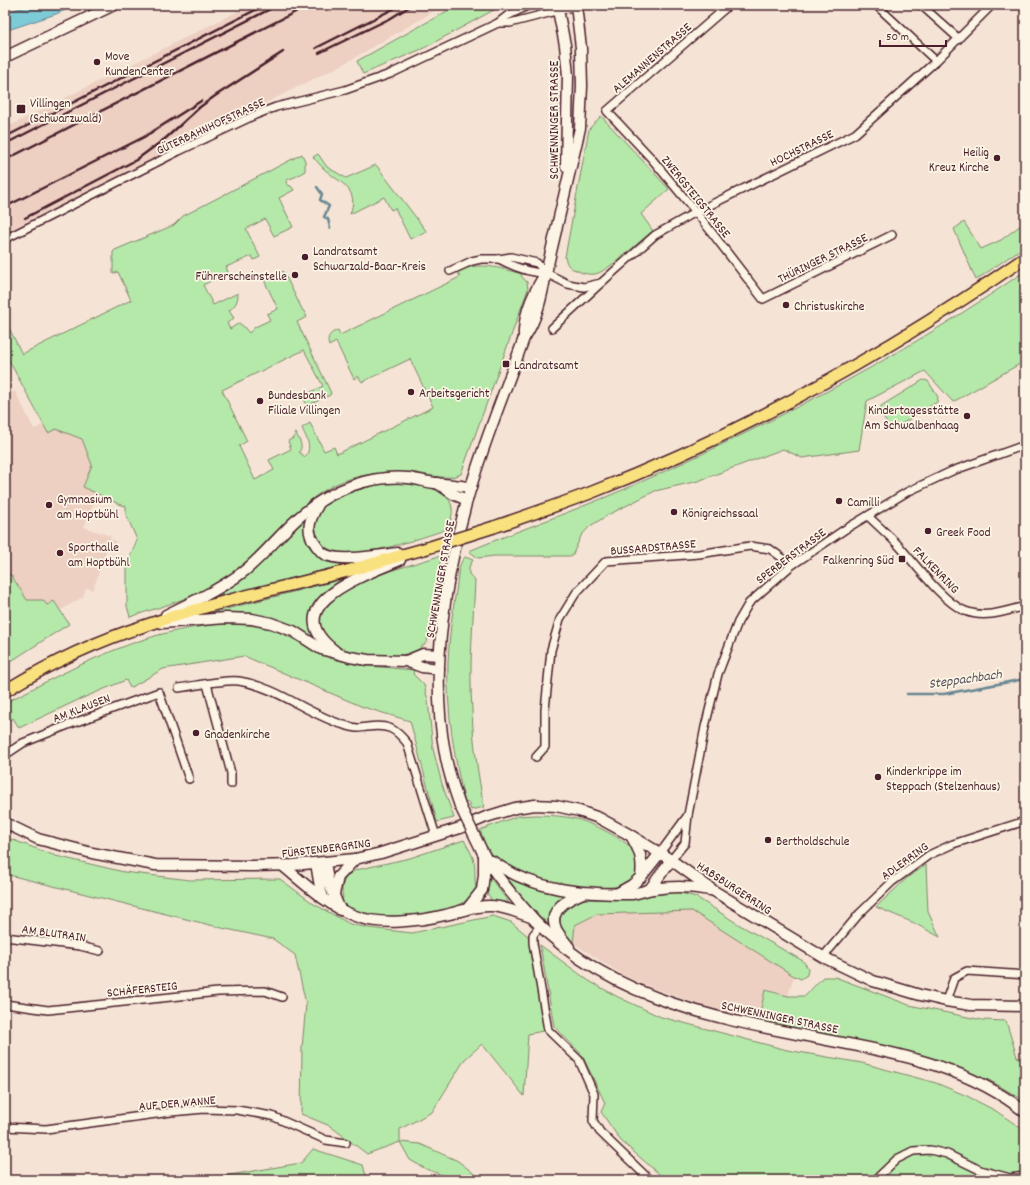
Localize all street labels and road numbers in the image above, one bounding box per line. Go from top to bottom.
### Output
street label: ALEMANNENSTRASSE [609,19,697,99]
street label: SCHWENNINGER STRASSE [546,60,565,179]
street label: GÜTERBAHNHOFSTRASSE [154,94,269,161]
street label: HOCHSTRASSE [767,126,837,173]
street label: ZWERGSTEIGSTRASSE [656,152,734,243]
street label: THÜRINGER STRASSE [775,229,871,289]
street label: SCHWENNINGER STRASSE [422,519,461,640]
street label: SPERBERSTRASSE [752,524,831,590]
street label: BUSSARDSTRASSE [610,535,697,562]
street label: FALKENRING [908,543,963,599]
street label: AM KLAUSEN [50,690,114,729]
street label: FÜRSTENBERGRING [281,835,372,864]
street label: ADLERRING [878,838,933,886]
street label: HABSBURGERRING [692,858,775,921]
street label: AM BLUTRAIN [20,921,87,948]
street label: SCHÄFERSTEIG [106,977,179,1004]
street label: SCHWENNINGER STRASSE [719,997,840,1040]
street label: AUF DER WANNE [138,1092,217,1117]

